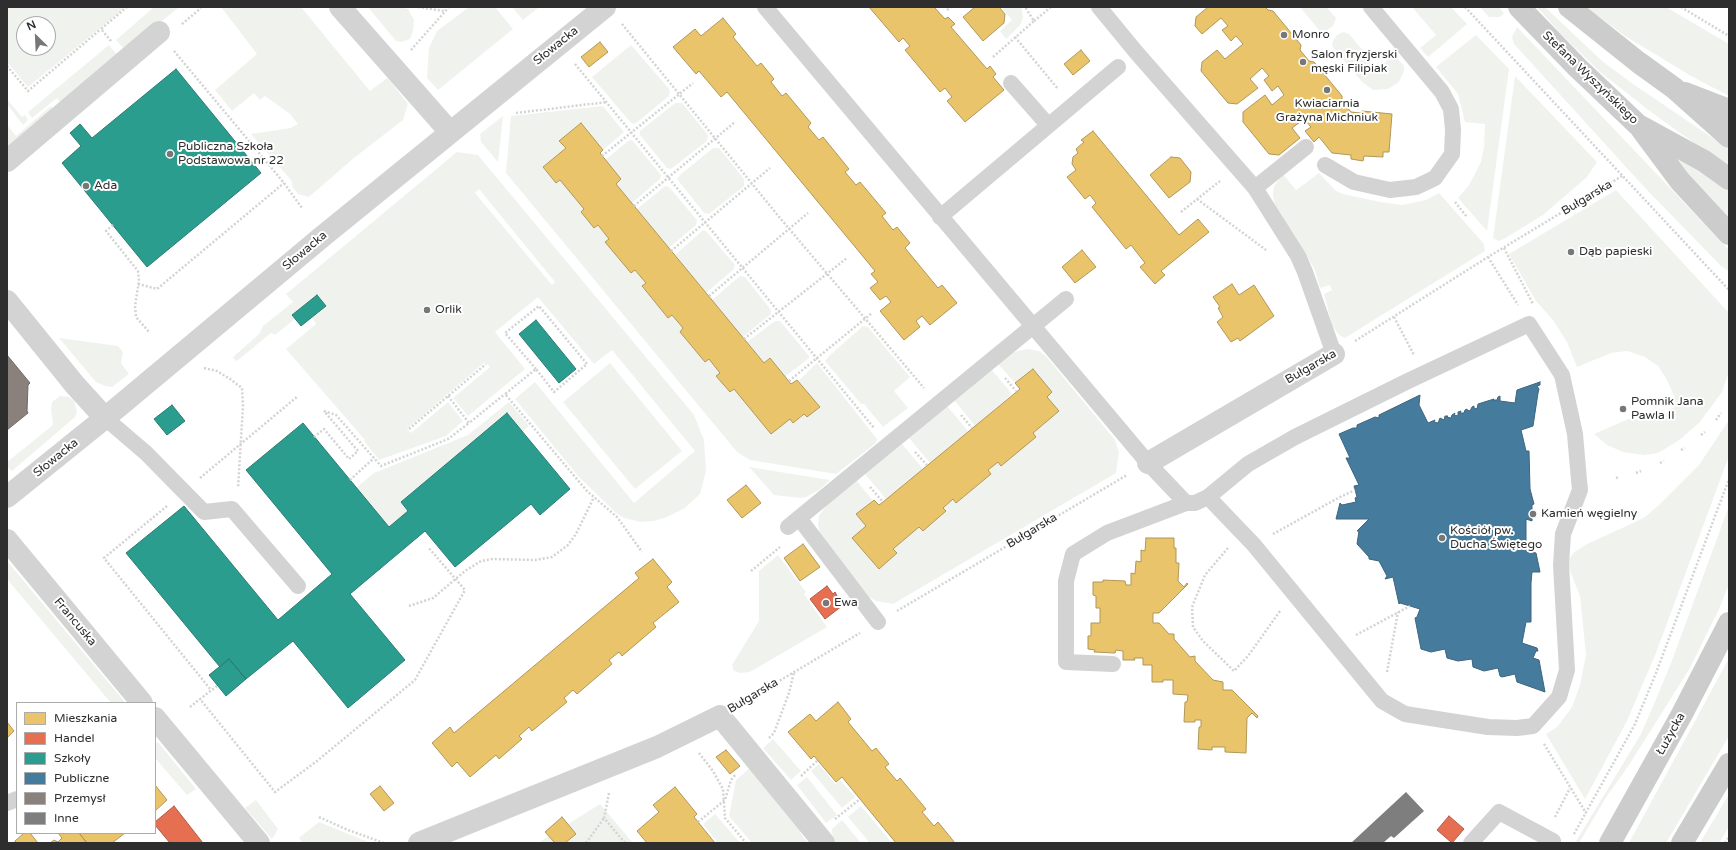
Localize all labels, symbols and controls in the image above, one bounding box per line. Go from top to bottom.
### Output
north arrow [16,16,56,56]
text: N [25,18,38,33]
street label: Słowacka [531,24,581,68]
place label: Monro [1292,28,1330,42]
street label: Stefana Wyszyńskiego [1539,28,1641,128]
marker: Monro [1279,30,1289,40]
place label: Salon fryzjerski męski Filipiak [1311,48,1397,76]
marker: Salon fryzjerski męski Filipiak [1298,57,1308,67]
marker: Kwiaciarnia Grażyna Michniuk [1322,85,1332,95]
place label: Kwiaciarnia Grażyna Michniuk [1276,97,1378,125]
place label: Publiczna Szkoła Podstawowa nr 22 [178,140,284,168]
marker: Publiczna Szkoła Podstawowa nr 22 [165,149,175,159]
street label: Bułgarska [1559,177,1615,219]
place label: Ada [94,179,117,193]
marker: Ada [81,181,91,191]
street label: Słowacka [280,228,330,274]
place label: Dąb papieski [1579,245,1652,259]
marker: Dąb papieski [1566,247,1576,257]
place label: Orlik [435,303,462,317]
marker: Orlik [422,305,432,315]
street label: Bułgarska [1283,347,1339,387]
place label: Pomnik Jana Pawla II [1631,395,1704,423]
marker: Pomnik Jana Pawla II [1618,404,1628,414]
street label: Słowacka [31,436,81,480]
place label: Kamień węgielny [1541,507,1637,521]
marker: Kamień węgielny [1528,509,1538,519]
street label: Bułgarska [1004,510,1060,552]
place label: Kościół pw. Ducha Świętego [1450,524,1542,552]
marker: Kościół pw. Ducha Świętego [1437,533,1447,543]
street label: Francuska [51,595,99,649]
place label: Ewa [834,596,858,610]
marker: Ewa [821,598,831,608]
street label: Bułgarska [725,675,781,717]
legend [16,702,156,834]
street label: Łużycka [1654,710,1688,758]
text: Mieszkania [54,711,117,725]
text: Handel [54,731,94,745]
text: Szkoły [54,751,91,765]
text: Publiczne [54,771,109,785]
text: Przemysł [54,791,106,805]
text: Inne [54,811,79,825]

